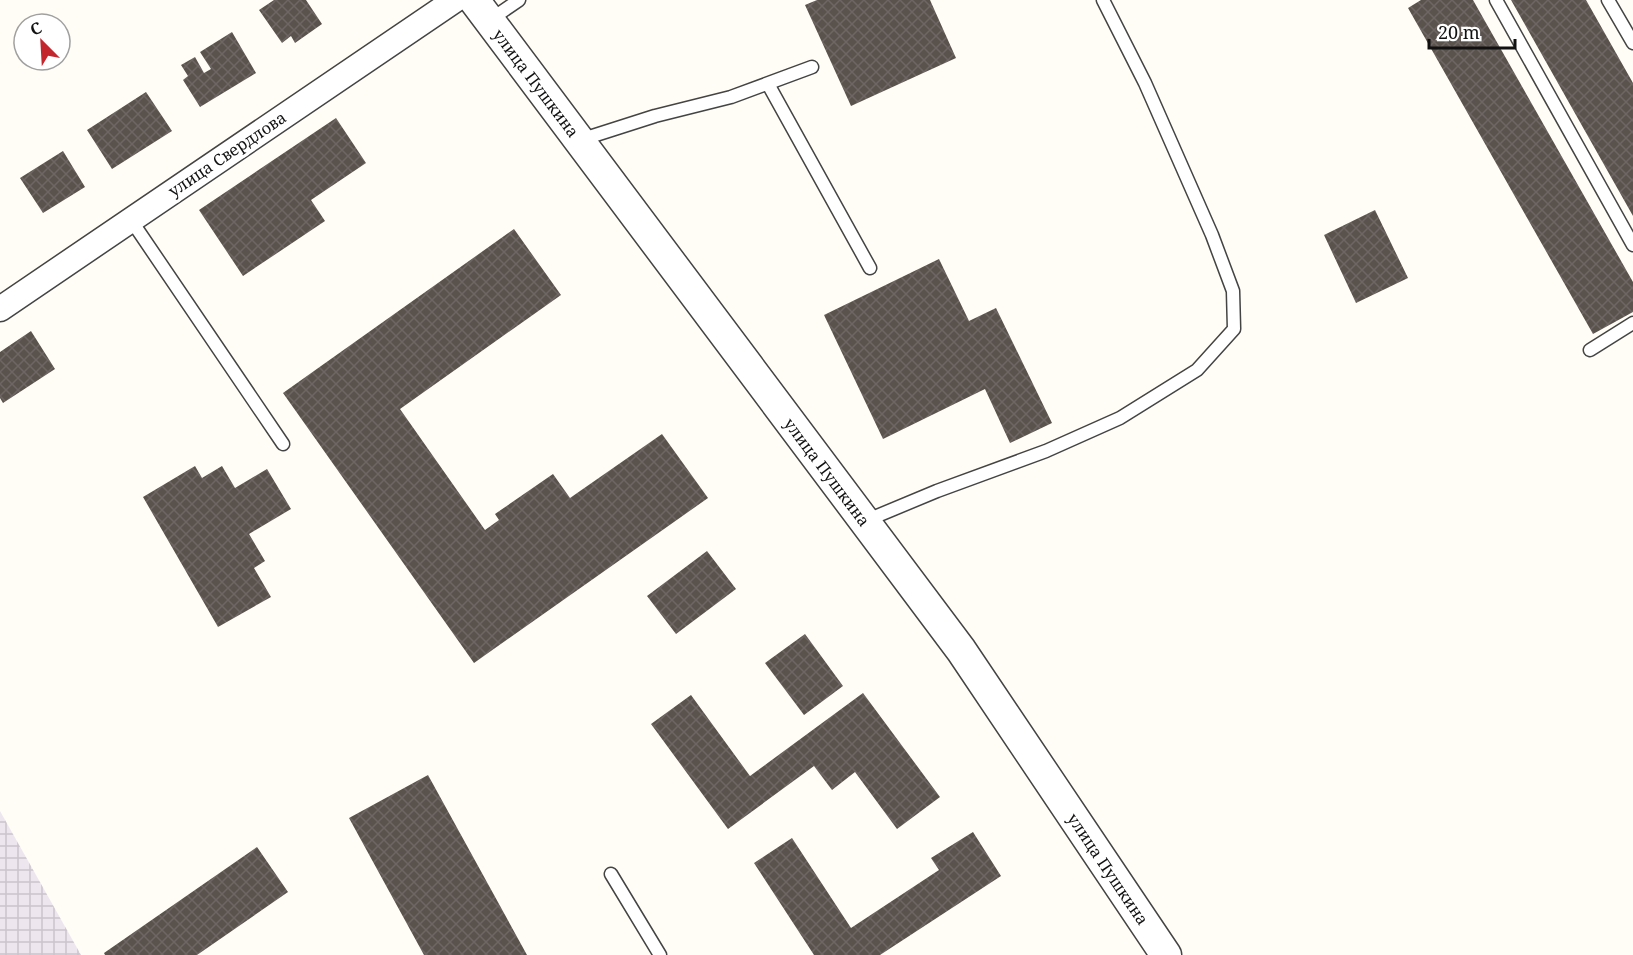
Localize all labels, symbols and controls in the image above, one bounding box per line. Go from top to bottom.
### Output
north arrow [12,12,72,72]
scale bar [1429,12,1514,50]
text: С [27,16,45,40]
text: 20 m [1438,20,1480,44]
street label: улица Пушкина [488,24,584,142]
street label: улица Свердлова [164,106,290,202]
street label: улица Пушкина [779,413,875,531]
street label: улица Пушкина [1062,809,1154,929]

